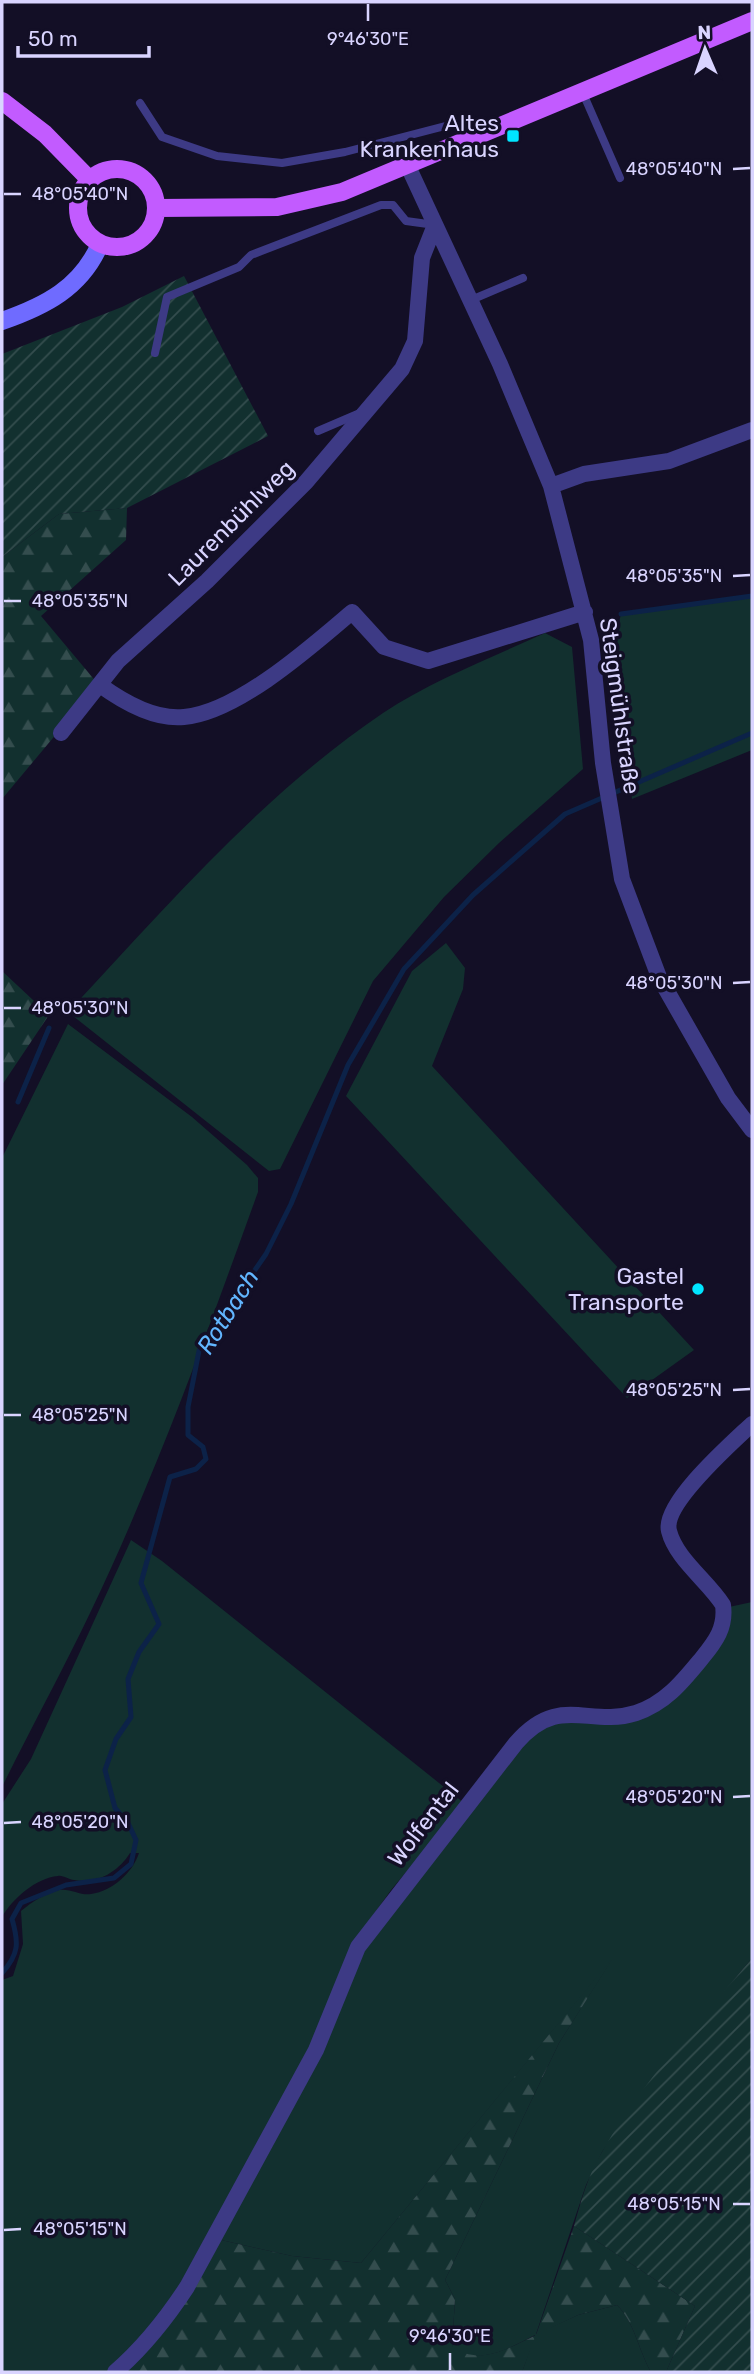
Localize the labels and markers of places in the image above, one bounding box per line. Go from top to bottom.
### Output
place label: Altes Krankenhaus [360,109,499,163]
marker: Altes Krankenhaus [505,128,521,144]
place label: Gastel Transporte [568,1262,684,1316]
marker: Gastel Transporte [690,1281,706,1297]

